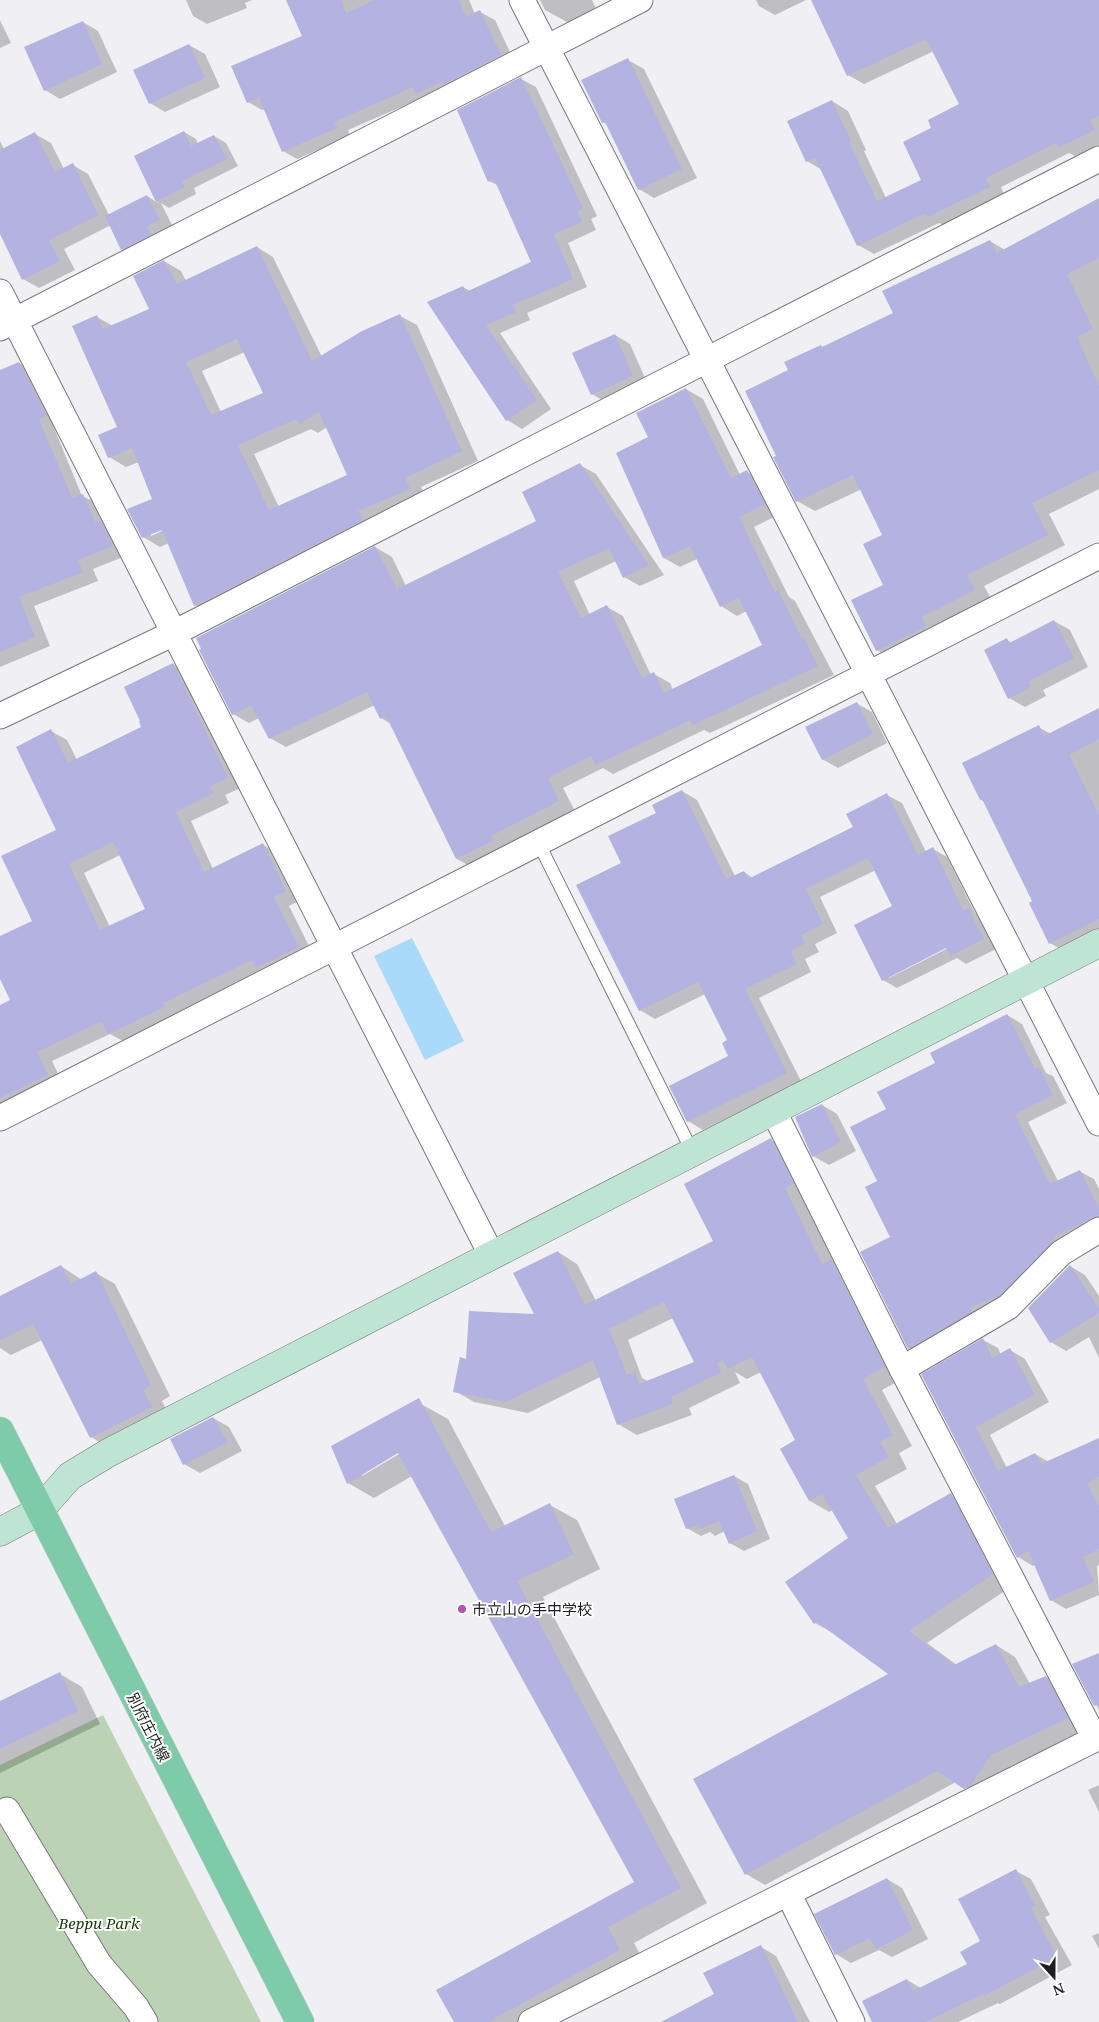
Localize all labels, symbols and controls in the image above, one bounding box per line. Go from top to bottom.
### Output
place label: 市立山の手中学校 [472,1599,592,1619]
marker: 市立山の手中学校 [456,1603,468,1615]
street label: 別府庄内線 [123,1689,175,1765]
park label: Beppu Park [58,1913,140,1933]
north arrow [1029,1952,1079,2002]
text: N [1050,1979,1067,2000]

